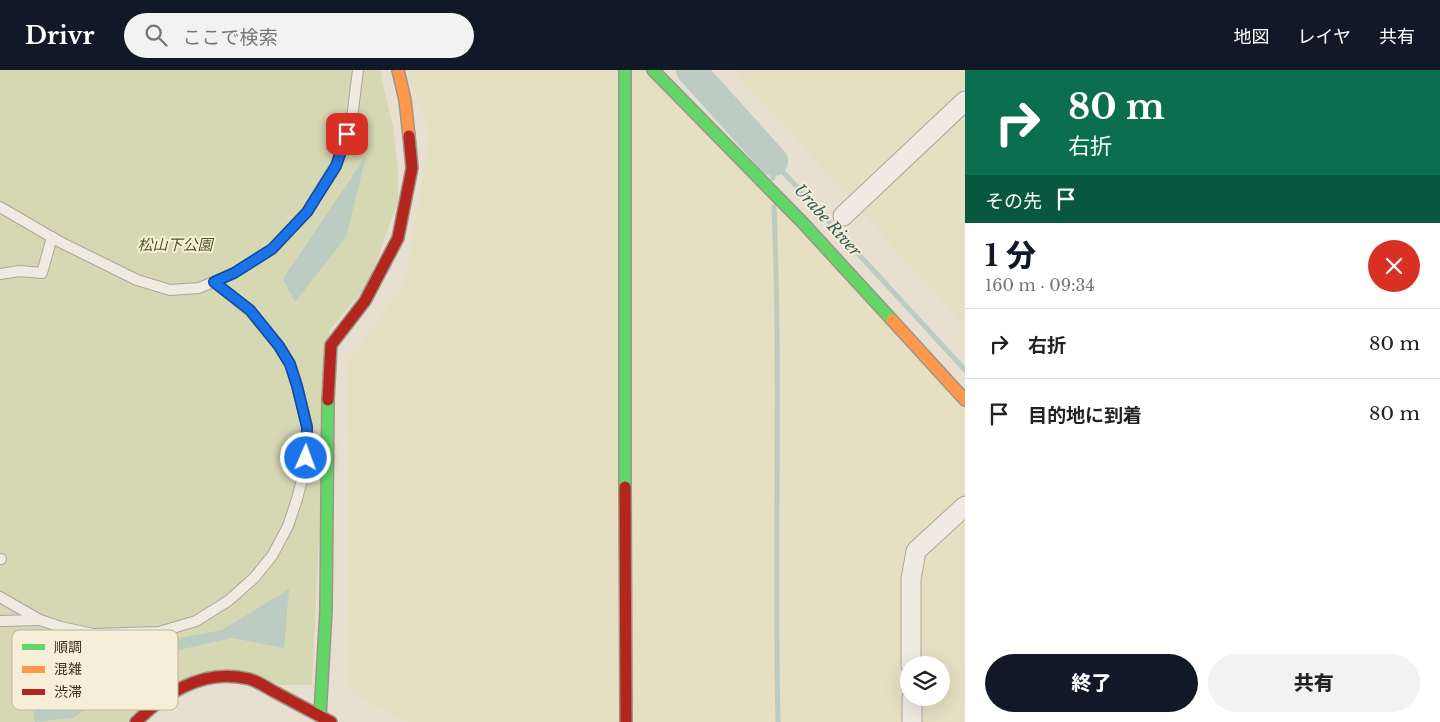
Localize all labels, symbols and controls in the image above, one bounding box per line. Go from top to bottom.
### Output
search box [124,13,474,58]
text: Drivr [25,21,94,50]
icon: search [142,21,170,49]
text: ここで検索 [182,26,277,49]
text: 地図 [1234,26,1270,48]
text: レイヤ [1298,26,1351,48]
text: 共有 [1379,26,1415,48]
text: 80 m [1068,85,1165,128]
icon: right [985,90,1050,155]
pin [326,113,368,155]
icon: arrive [333,120,361,148]
text: 右折 [1068,133,1112,160]
water label: Urabe River [790,180,866,261]
icon: arrive [1052,185,1080,213]
text: その先 [985,190,1042,213]
park label: 松山下公園 [137,235,214,254]
text: 1 分 [985,237,1036,274]
button: close [1368,240,1420,292]
text: 160 m · 09:34 [985,275,1095,295]
icon: right [985,330,1013,358]
text: 80 m [1369,332,1420,355]
text: 右折 [1028,334,1066,357]
icon: arrive [985,400,1013,428]
text: 80 m [1369,402,1420,425]
text: 目的地に到着 [1028,404,1142,427]
position arrow [279,431,331,483]
legend [12,630,178,710]
text: 順調 [54,638,82,656]
button: 終了 [985,654,1198,712]
button: 共有 [1208,654,1420,712]
map controls [900,656,950,706]
button: layers [900,656,950,706]
text: 混雑 [54,660,82,678]
text: 渋滞 [54,683,82,701]

